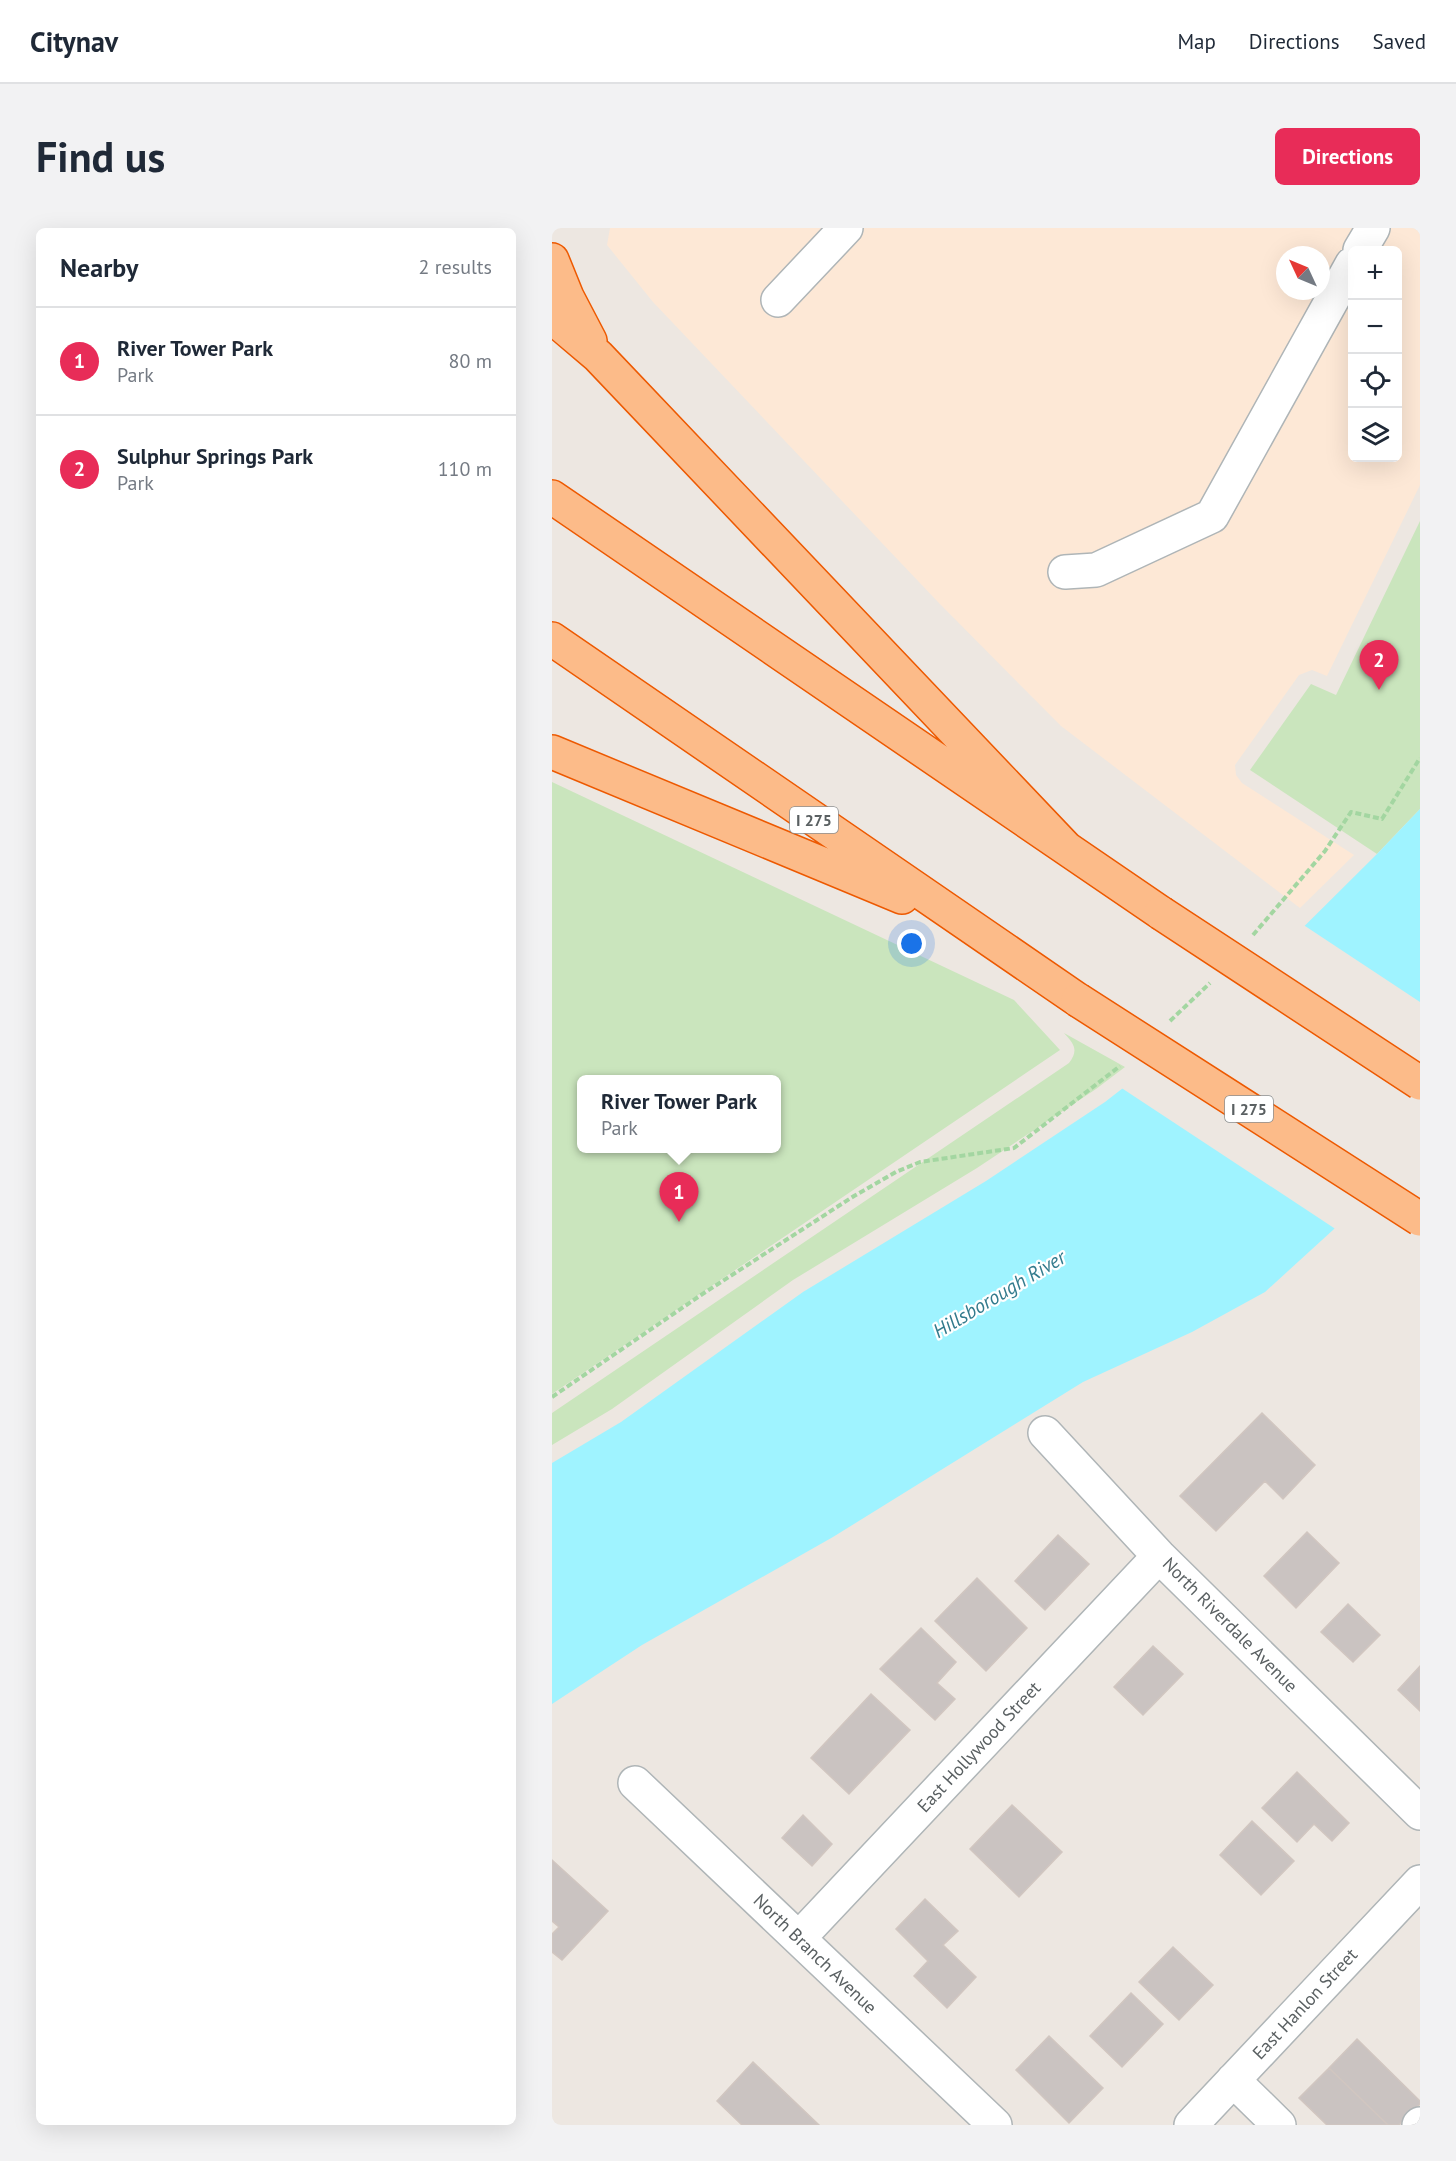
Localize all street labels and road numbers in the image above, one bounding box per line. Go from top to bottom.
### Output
road number: I 275 [790,807,838,833]
road number: I 275 [1225,1096,1273,1122]
street label: North Riverdale Avenue [1158,1552,1303,1697]
street label: East Hollywood Street [912,1676,1045,1817]
street label: North Branch Avenue [749,1889,882,2019]
street label: East Hanlon Street [1247,1943,1362,2064]

